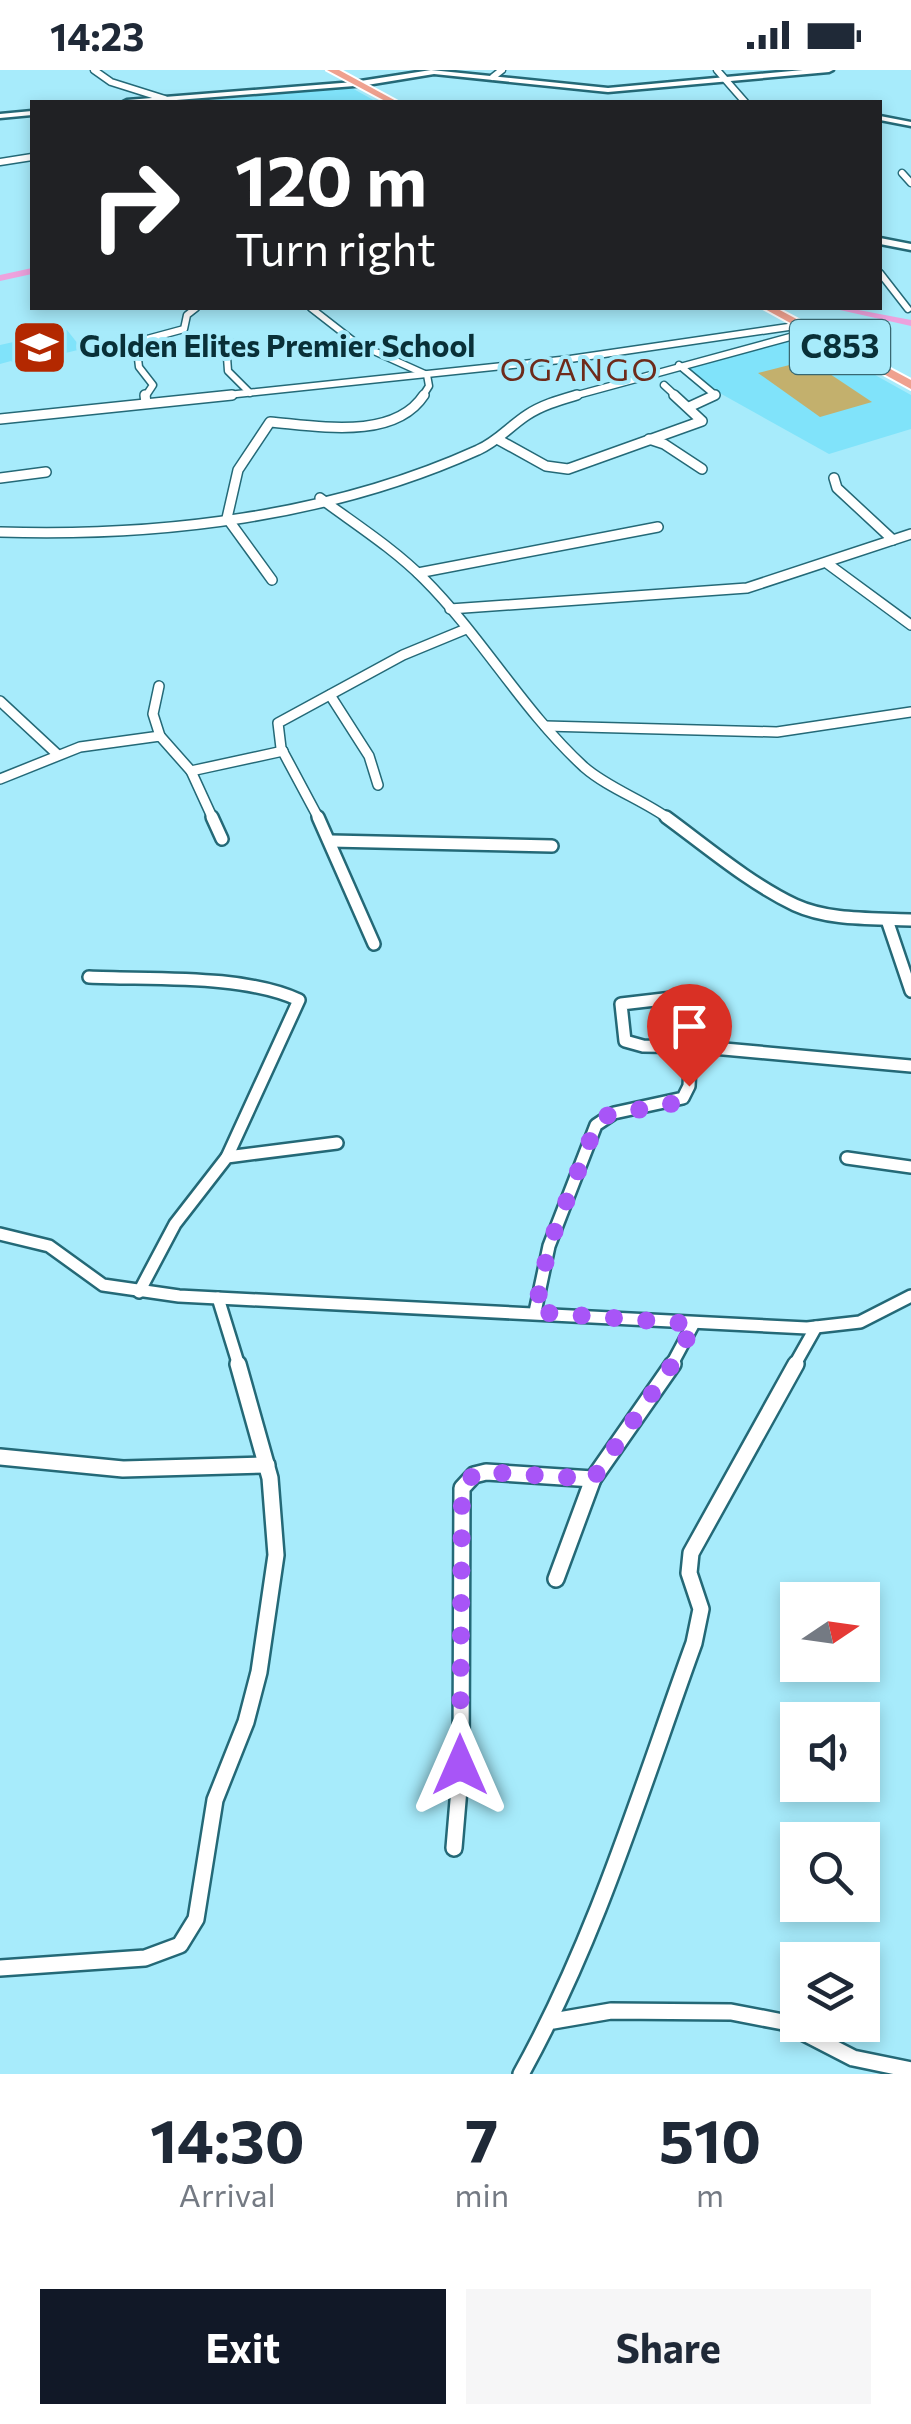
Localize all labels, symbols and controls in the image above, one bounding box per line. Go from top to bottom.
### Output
text: 14:23 [50,12,144,59]
text: 120 m [235,135,427,220]
icon: right [70,140,200,270]
text: Turn right [235,220,436,275]
school or university icon: Golden Elites Premier School [10,317,70,377]
road number: C853 [790,320,890,374]
place label: Golden Elites Premier School [79,326,475,363]
district label: OGANGO [500,348,660,388]
pin [647,984,732,1087]
icon: arrive [662,999,717,1054]
north arrow [780,1582,880,1682]
map controls [780,1582,880,2042]
button: sound [780,1702,880,1802]
position arrow [408,1713,512,1817]
button: search [780,1822,880,1922]
button: layers [780,1942,880,2042]
text: 14:30 [150,2102,305,2175]
text: 7 [465,2102,498,2175]
text: 510 [659,2102,761,2175]
text: Arrival [179,2174,276,2214]
text: min [455,2174,509,2214]
text: m [696,2174,724,2214]
button: Exit [40,2289,446,2404]
button: Share [466,2289,871,2404]

